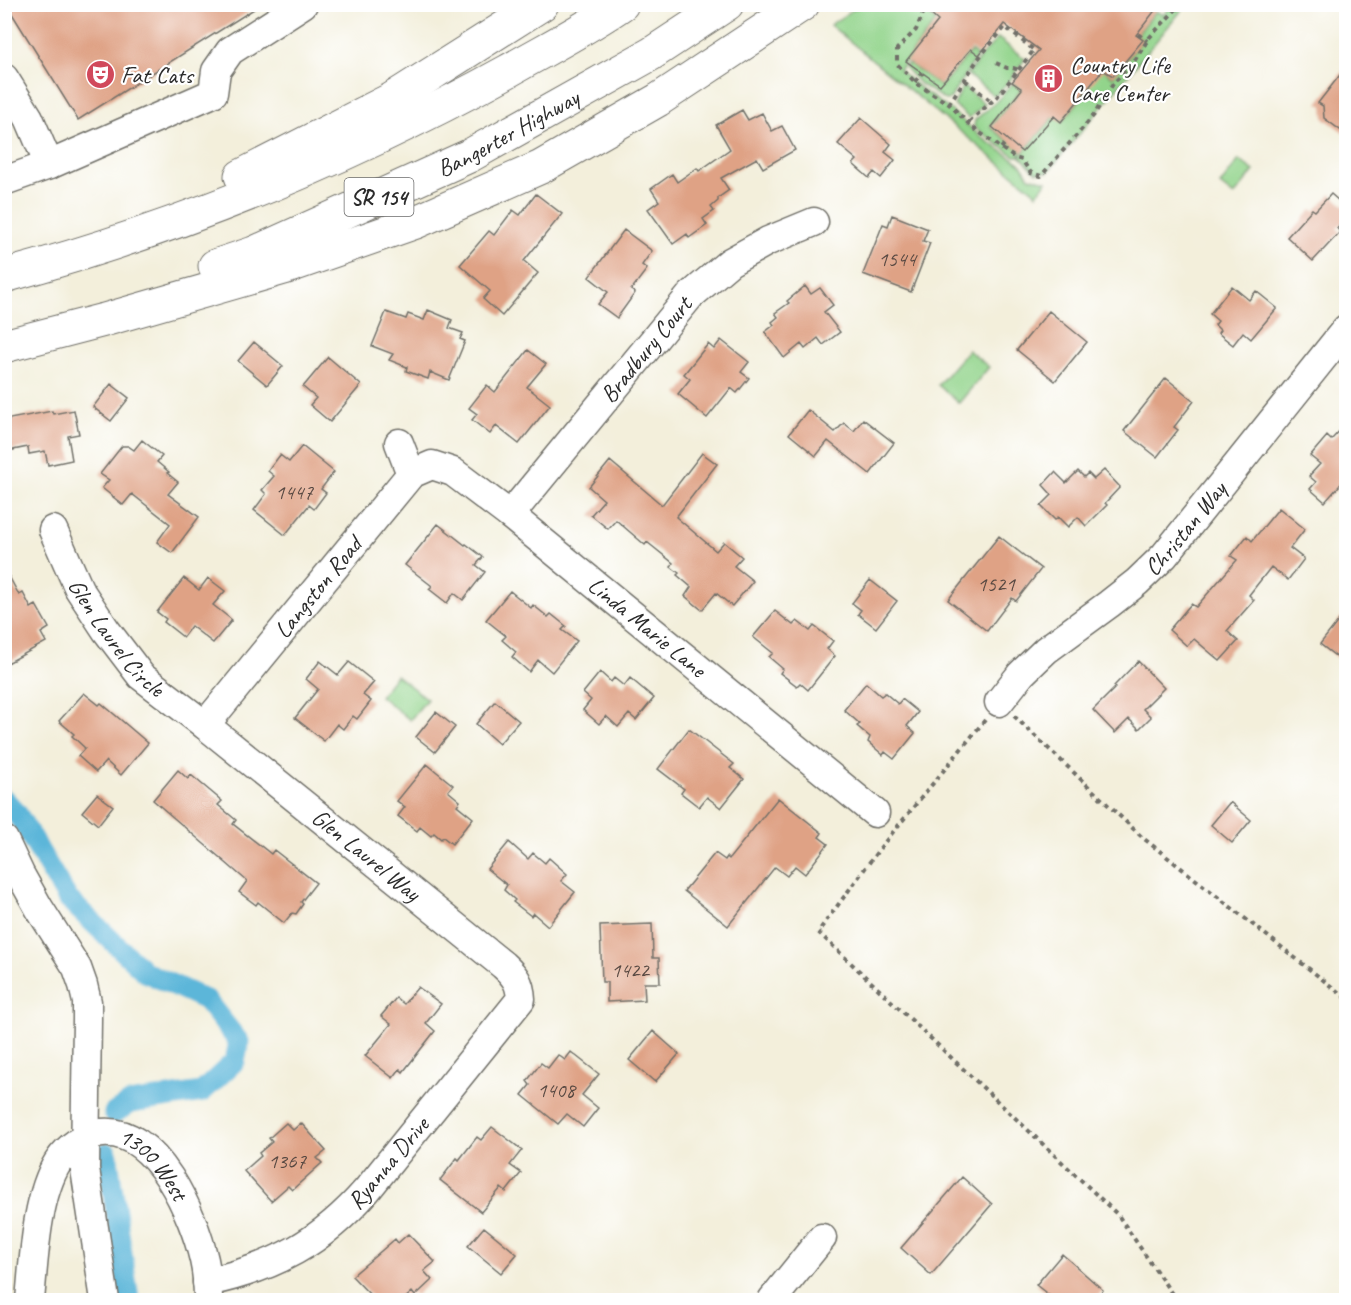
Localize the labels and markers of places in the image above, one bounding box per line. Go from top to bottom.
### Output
place label: Country Life Care Center [1070,50,1172,108]
theatre icon: Fat Cats [84,59,116,91]
place label: Fat Cats [121,60,195,90]
building icon: Country Life Care Center [1033,63,1065,95]

